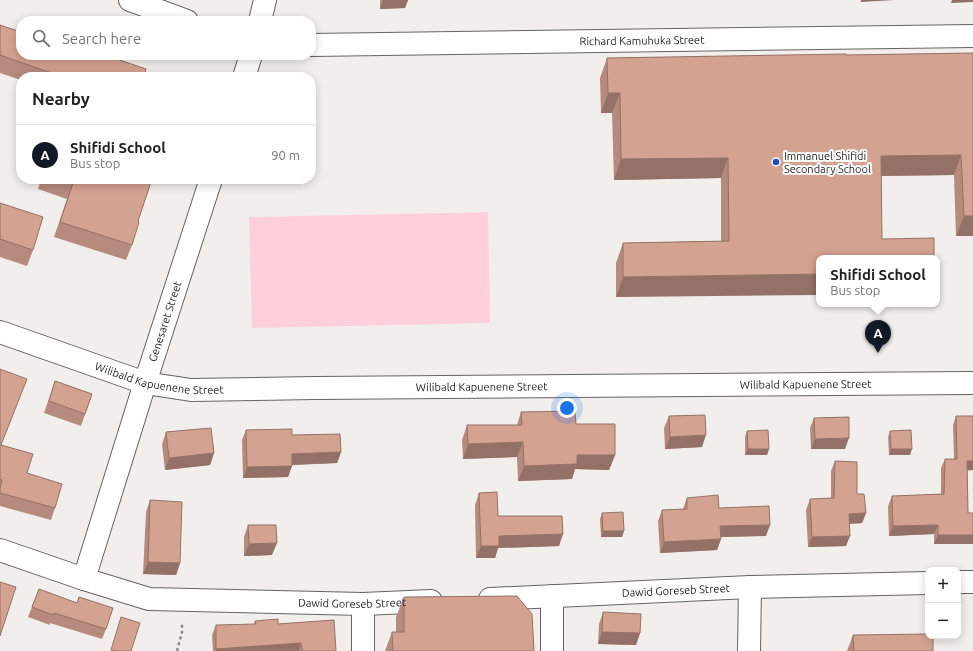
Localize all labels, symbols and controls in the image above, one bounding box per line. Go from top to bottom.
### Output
search box [16,16,316,60]
icon: search [30,27,52,49]
text: Search here [62,30,141,47]
street label: Richard Kamuhuka Street [579,34,705,47]
text: Nearby [32,89,90,108]
text: Shifidi School [70,139,166,156]
text: A [40,148,50,162]
text: 90 m [271,148,300,162]
place label: Immanuel Shifidi Secondary School [784,150,871,175]
text: Bus stop [70,156,120,170]
marker: Immanuel Shifidi Secondary School [771,157,781,167]
popup [816,255,940,307]
text: Shifidi School [830,266,926,283]
street label: Genesaret Street [146,279,184,363]
text: Bus stop [830,283,880,297]
pin: A [865,320,891,353]
street label: Wilibald Kapuenene Street [93,360,224,396]
street label: Wilibald Kapuenene Street [740,378,872,391]
street label: Wilibald Kapuenene Street [416,380,548,393]
your location [557,398,577,418]
map controls [925,567,961,639]
button: + [925,567,961,603]
street label: Dawid Goreseb Street [621,582,731,599]
street label: Dawid Goreseb Street [298,596,407,610]
button: − [925,603,961,639]

